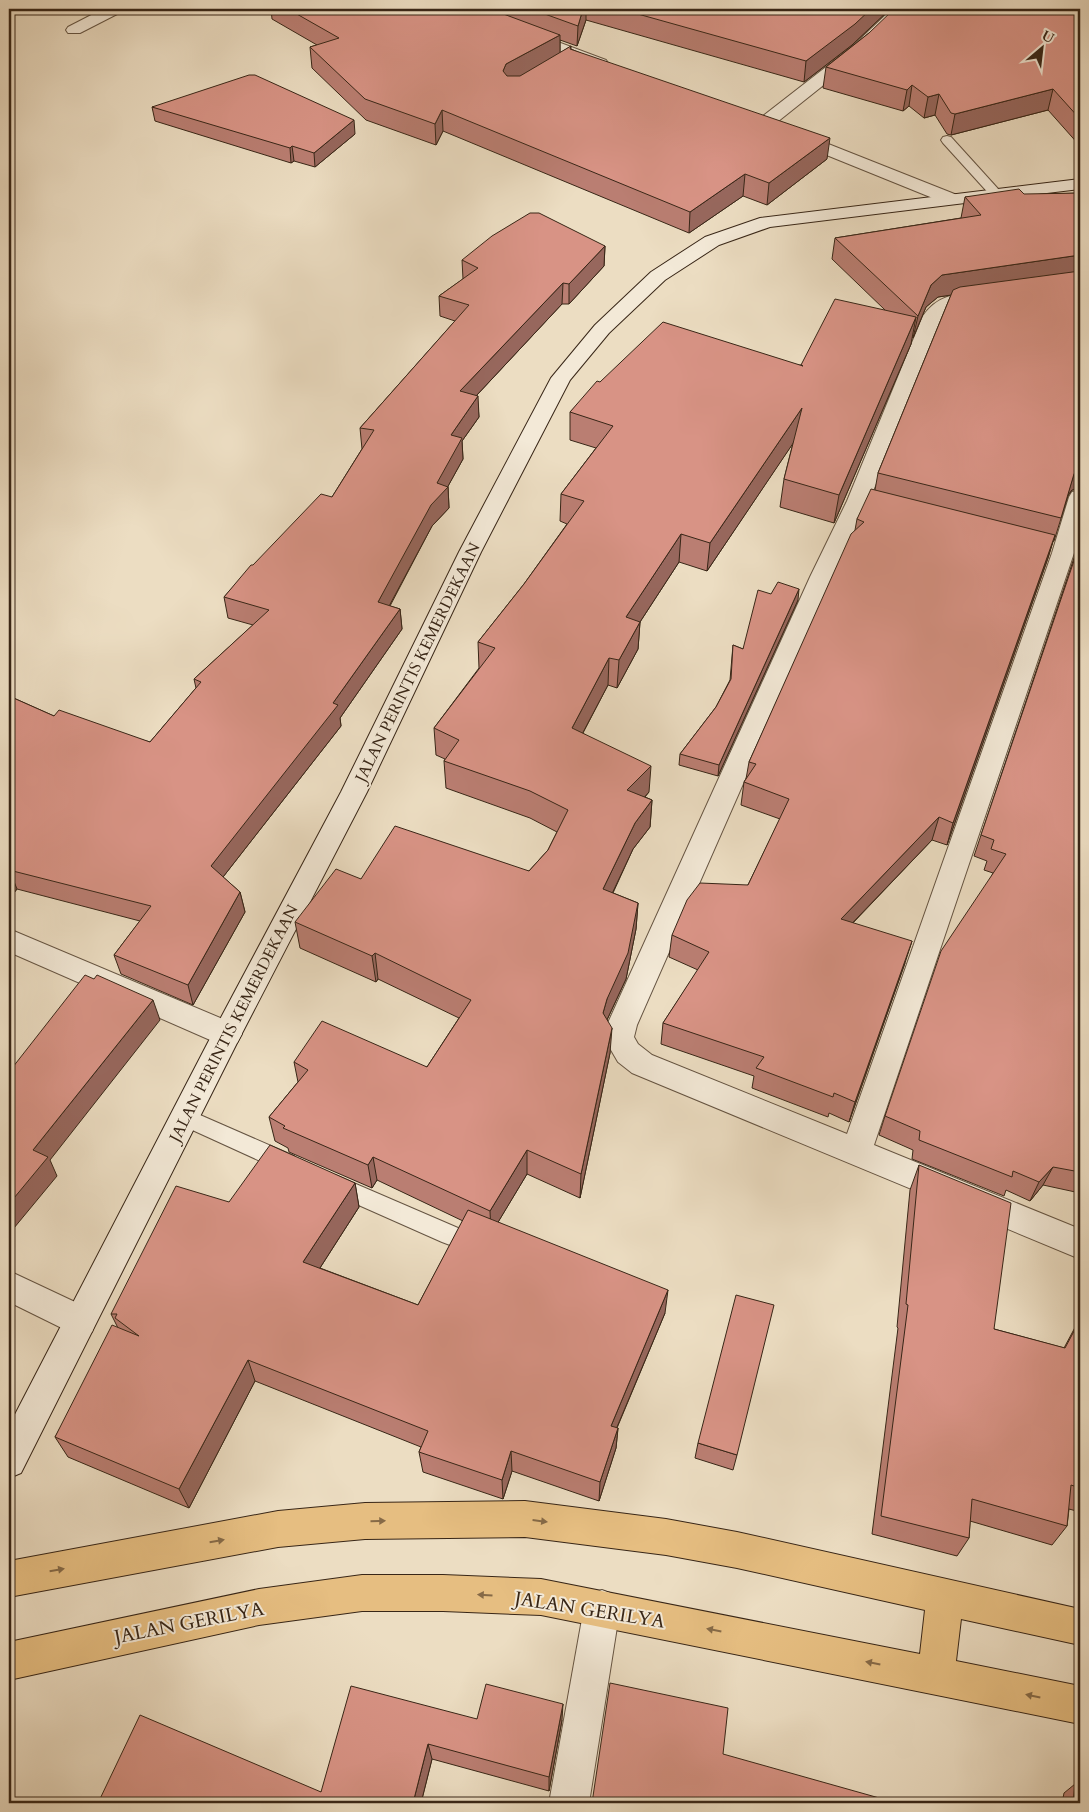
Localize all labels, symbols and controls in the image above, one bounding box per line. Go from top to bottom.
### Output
north arrow [1016,22,1066,72]
text: U [1038,26,1058,48]
street label: JALAN PERINTIS KEMERDEKAAN [349,539,486,788]
street label: JALAN PERINTIS KEMERDEKAAN [163,901,304,1148]
one-way arrow [370,1517,386,1525]
one-way arrow [532,1517,548,1525]
one-way arrow [209,1536,225,1544]
one-way arrow [49,1565,65,1573]
street label: JALAN GERILYA [510,1585,667,1635]
one-way arrow [477,1590,493,1598]
street label: JALAN GERILYA [109,1596,267,1651]
one-way arrow [706,1626,722,1634]
one-way arrow [865,1658,881,1666]
one-way arrow [1024,1691,1040,1699]

